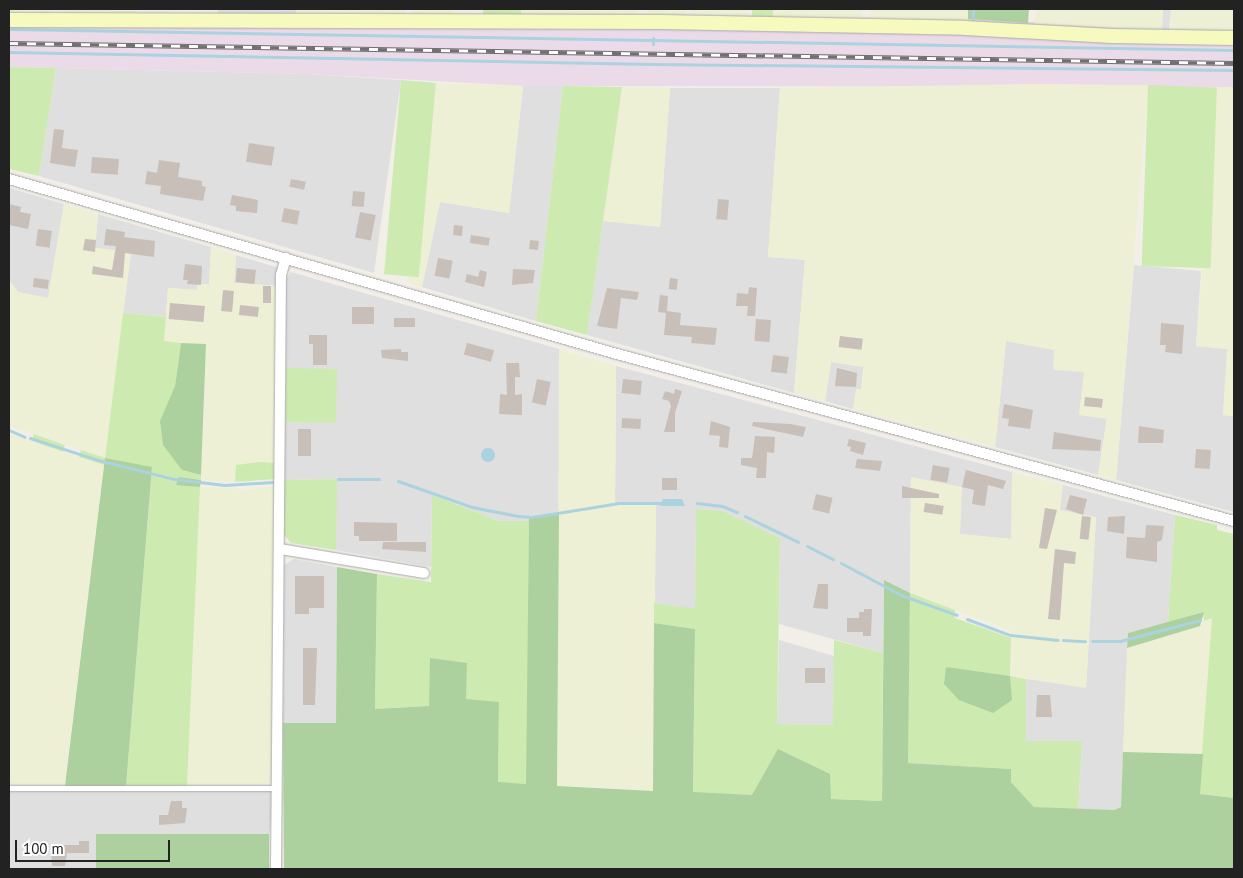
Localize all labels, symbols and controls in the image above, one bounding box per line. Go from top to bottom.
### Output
scale bar [18,830,172,862]
text: 100 m [23,839,64,858]

